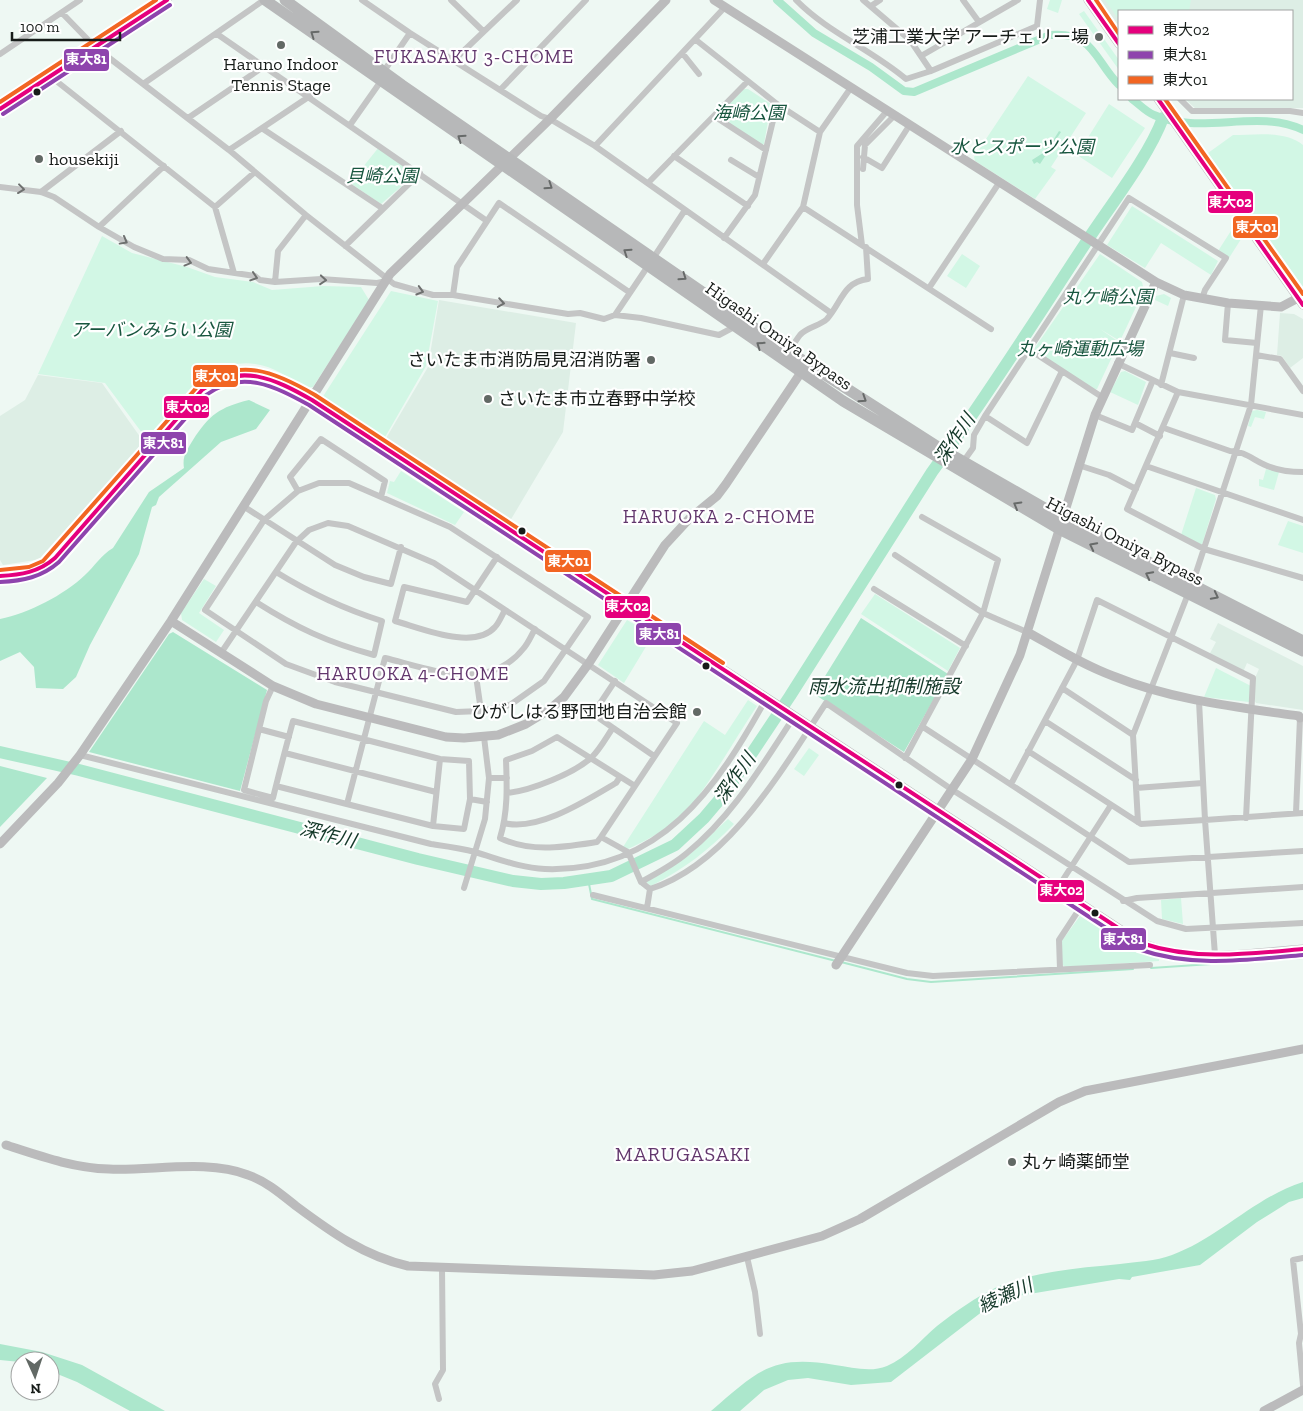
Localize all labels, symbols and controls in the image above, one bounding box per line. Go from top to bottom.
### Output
scale bar [12,10,120,42]
legend [1118,10,1293,100]
text: 100 m [20,18,59,36]
text: 東大02 [1163,21,1210,39]
place label: 芝浦工業大学 アーチェリー場 [852,26,1089,48]
one-way arrow [310,31,320,40]
marker: 芝浦工業大学 アーチェリー場 [1093,31,1105,43]
marker: Haruno Indoor Tennis Stage [275,39,287,51]
district label: FUKASAKU 3-CHOME [374,45,574,68]
text: 東大81 [1163,46,1207,64]
line badge: 東大81 [63,48,110,72]
text: 東大81 [65,51,107,68]
place label: Haruno Indoor Tennis Stage [223,53,339,96]
text: 東大01 [1163,71,1208,89]
unlabelled marker [32,87,42,97]
park label: 海崎公園 [713,102,788,124]
one-way arrow [457,135,467,144]
park label: 水とスポーツ公園 [950,136,1097,158]
place label: housekiji [49,148,119,170]
marker: housekiji [33,153,45,165]
park label: 貝崎公園 [346,165,421,187]
one-way arrow [544,179,553,189]
one-way arrow [17,183,25,194]
line badge: 東大02 [1207,190,1254,214]
text: 東大02 [1208,194,1252,211]
line badge: 東大01 [1232,215,1279,239]
text: 東大01 [1235,219,1277,236]
one-way arrow [119,235,128,245]
one-way arrow [623,249,633,258]
one-way arrow [184,256,192,266]
one-way arrow [678,271,687,281]
one-way arrow [249,272,258,282]
one-way arrow [320,275,328,286]
street label: Higashi Omiya Bypass [701,277,857,395]
one-way arrow [415,286,423,296]
park label: 丸ケ崎公園 [1063,286,1156,308]
one-way arrow [497,297,506,307]
park label: アーバンみらい公園 [70,319,235,341]
park label: 丸ヶ崎運動広場 [1017,338,1145,360]
one-way arrow [756,342,766,351]
place label: さいたま市消防局見沼消防署 [408,349,641,371]
marker: さいたま市消防局見沼消防署 [645,354,657,366]
line badge: 東大01 [192,364,239,388]
text: 東大01 [194,368,236,385]
place label: さいたま市立春野中学校 [498,388,695,410]
one-way arrow [858,392,867,402]
marker: さいたま市立春野中学校 [482,393,494,405]
line badge: 東大02 [163,395,210,419]
text: 東大02 [165,399,209,416]
water label: 深作川 [929,408,981,469]
line badge: 東大81 [140,431,187,455]
text: 東大81 [142,435,184,452]
street label: Higashi Omiya Bypass [1042,492,1208,590]
one-way arrow [1013,501,1022,511]
district label: HARUOKA 2-CHOME [623,505,815,528]
unlabelled marker [517,526,527,536]
one-way arrow [1090,542,1099,552]
line badge: 東大01 [544,549,592,573]
text: 東大01 [547,553,589,570]
one-way arrow [1146,571,1155,581]
one-way arrow [1209,590,1218,600]
line badge: 東大02 [604,595,651,619]
text: 東大02 [605,598,649,615]
line badge: 東大81 [635,622,682,646]
text: 東大81 [638,626,680,643]
unlabelled marker [701,661,711,671]
district label: HARUOKA 4-CHOME [317,662,510,685]
water label: 雨水流出抑制施設 [808,675,963,698]
place label: ひがしはる野団地自治会館 [471,701,687,723]
marker: ひがしはる野団地自治会館 [691,706,703,718]
water label: 深作川 [709,747,761,808]
unlabelled marker [894,780,904,790]
water label: 深作川 [297,816,360,853]
line badge: 東大02 [1037,879,1085,903]
text: 東大02 [1039,882,1083,899]
unlabelled marker [1090,908,1100,918]
line badge: 東大81 [1100,927,1147,951]
text: 東大81 [1102,931,1144,948]
district label: MARUGASAKI [615,1142,751,1166]
place label: 丸ヶ崎薬師堂 [1022,1151,1130,1173]
marker: 丸ヶ崎薬師堂 [1006,1156,1018,1168]
water label: 綾瀬川 [974,1273,1038,1318]
north arrow [10,1351,60,1401]
text: N [30,1380,41,1397]

